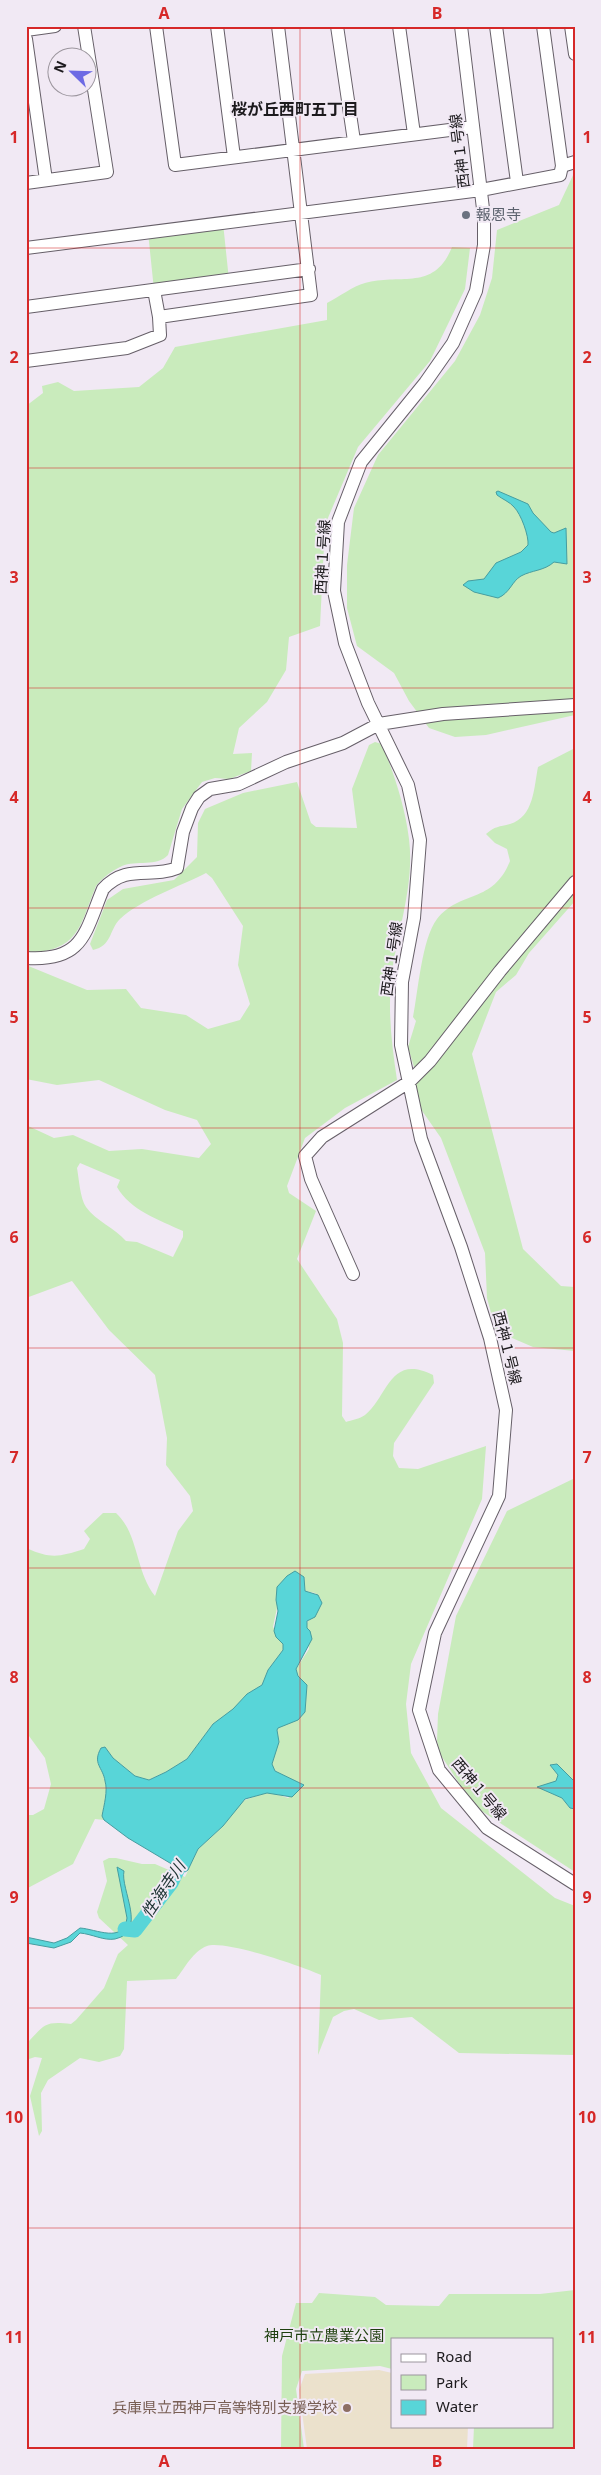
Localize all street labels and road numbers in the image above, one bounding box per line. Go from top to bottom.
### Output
street label: 西神１号線 [445,113,474,190]
street label: 西神１号線 [310,519,334,595]
street label: 西神１号線 [376,920,406,997]
street label: 西神１号線 [489,1309,527,1387]
street label: 西神１号線 [448,1753,512,1824]

